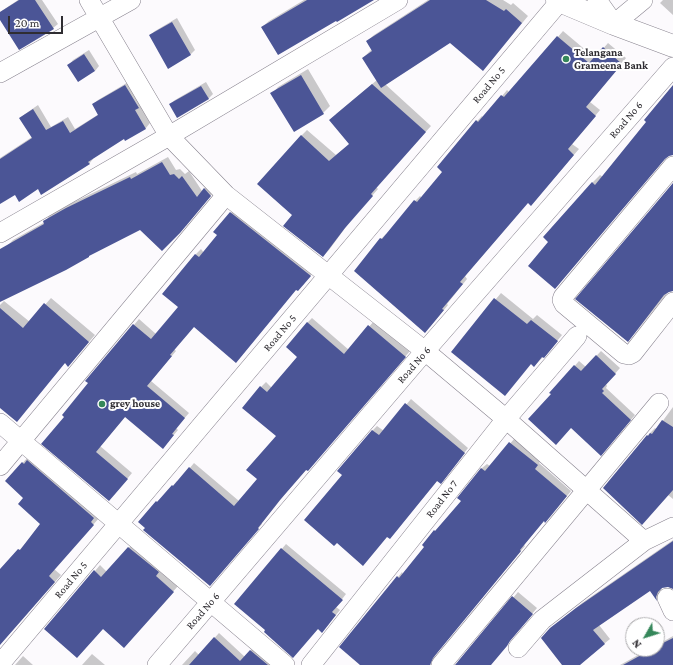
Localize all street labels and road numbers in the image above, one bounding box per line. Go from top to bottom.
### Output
street label: Road No 5 [470,64,508,106]
street label: Road No 6 [606,99,646,141]
street label: Road No 5 [261,312,299,354]
street label: Road No 6 [394,344,434,386]
street label: Road No 7 [423,478,461,520]
street label: Road No 5 [52,559,90,601]
street label: Road No 6 [183,590,223,632]

